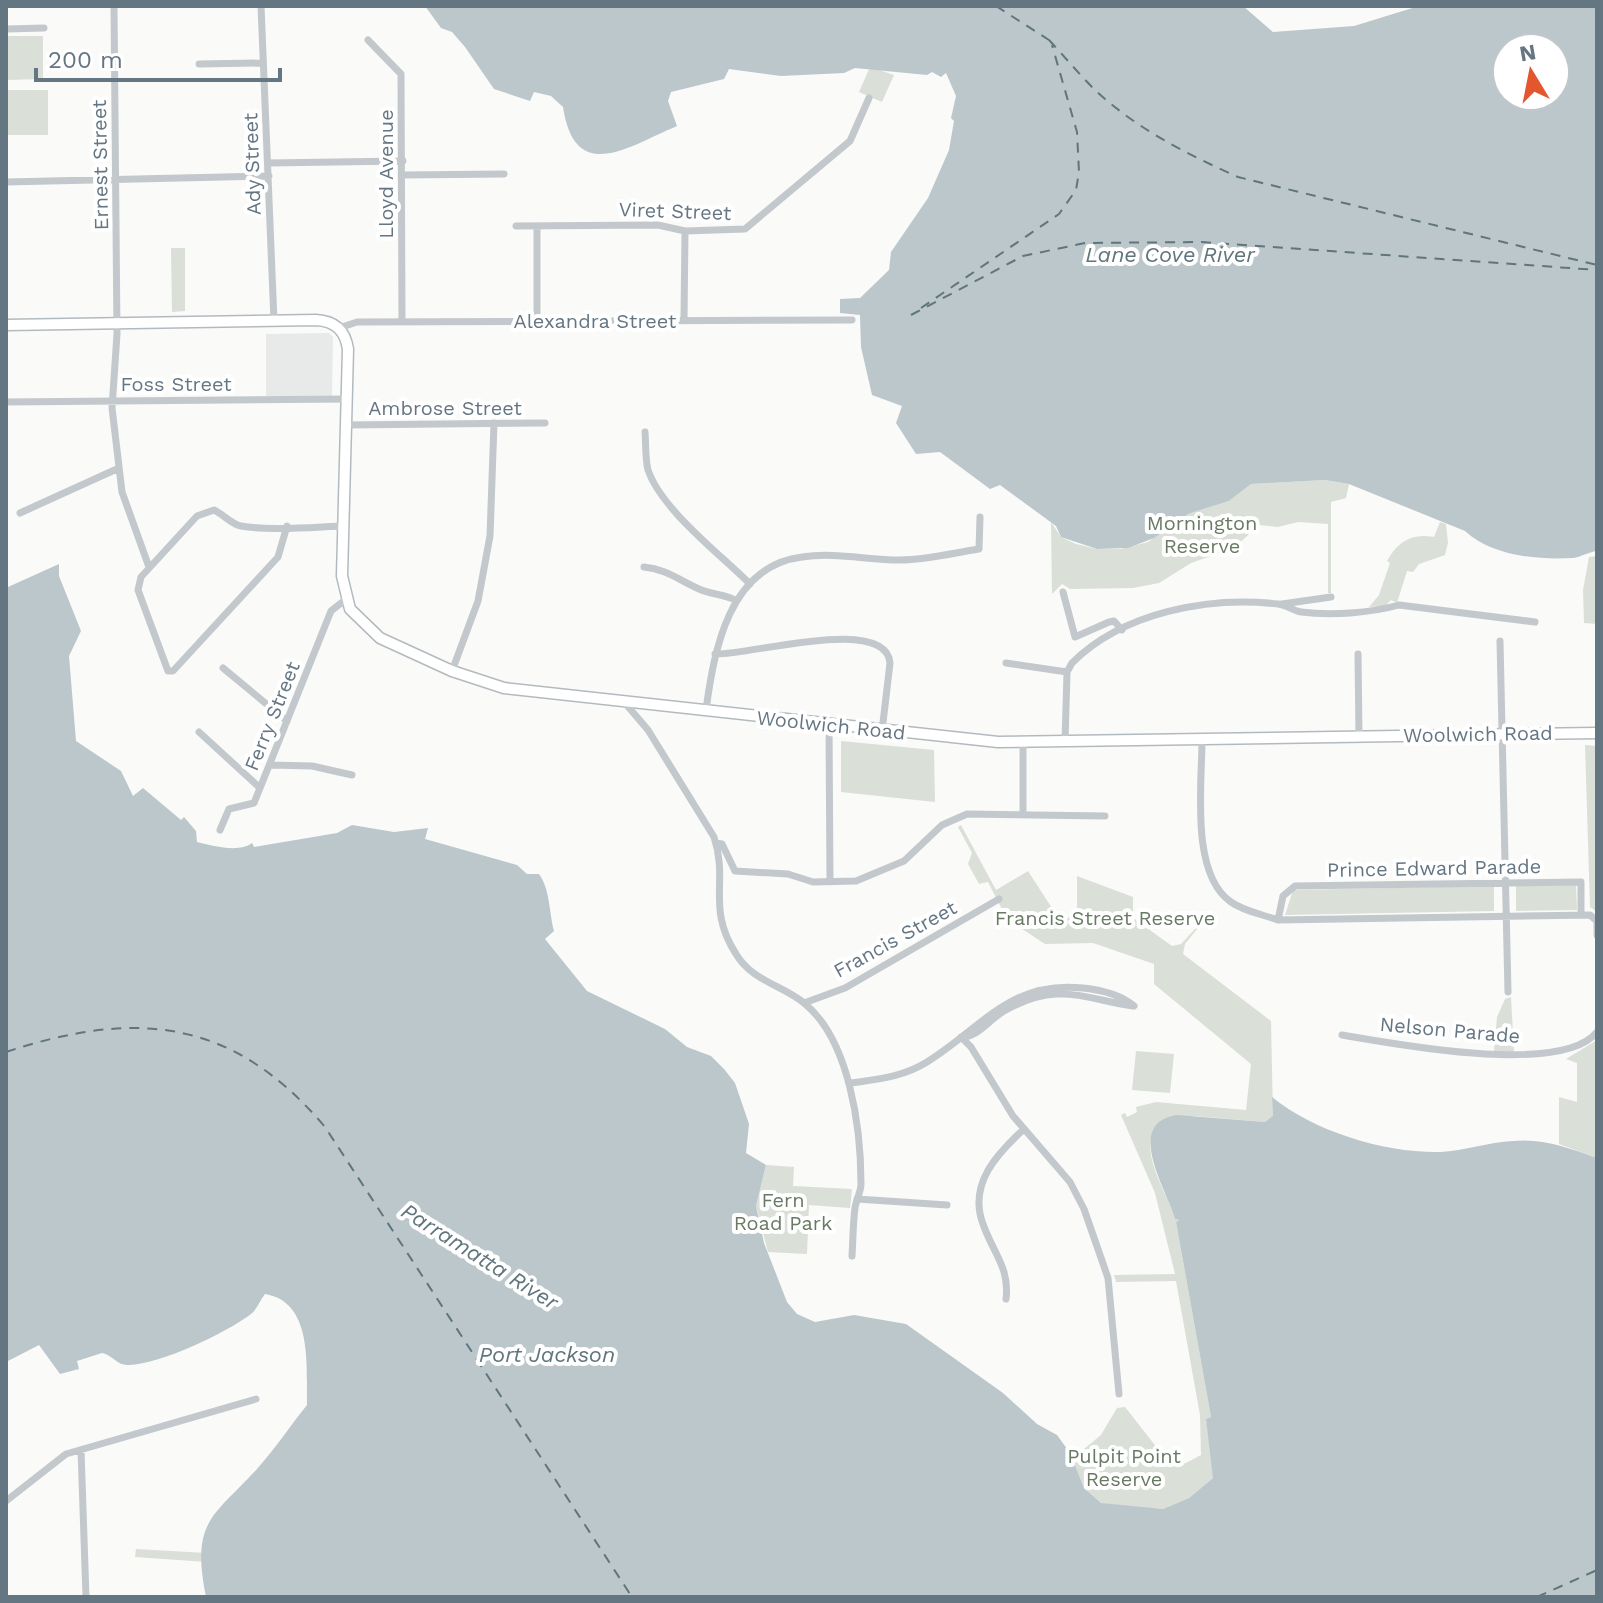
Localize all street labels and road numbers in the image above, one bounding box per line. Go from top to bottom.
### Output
street label: Ernest Street [87,99,113,231]
street label: Lloyd Avenue [374,109,398,239]
street label: Ady Street [238,112,266,216]
street label: Viret Street [618,197,732,225]
street label: Alexandra Street [514,309,677,333]
street label: Foss Street [120,372,232,396]
street label: Ambrose Street [368,396,522,420]
street label: Ferry Street [239,657,305,774]
street label: Woolwich Road [755,705,907,745]
street label: Woolwich Road [1403,721,1553,747]
street label: Prince Edward Parade [1327,854,1541,882]
street label: Francis Street [829,895,961,983]
street label: Nelson Parade [1379,1012,1521,1048]

